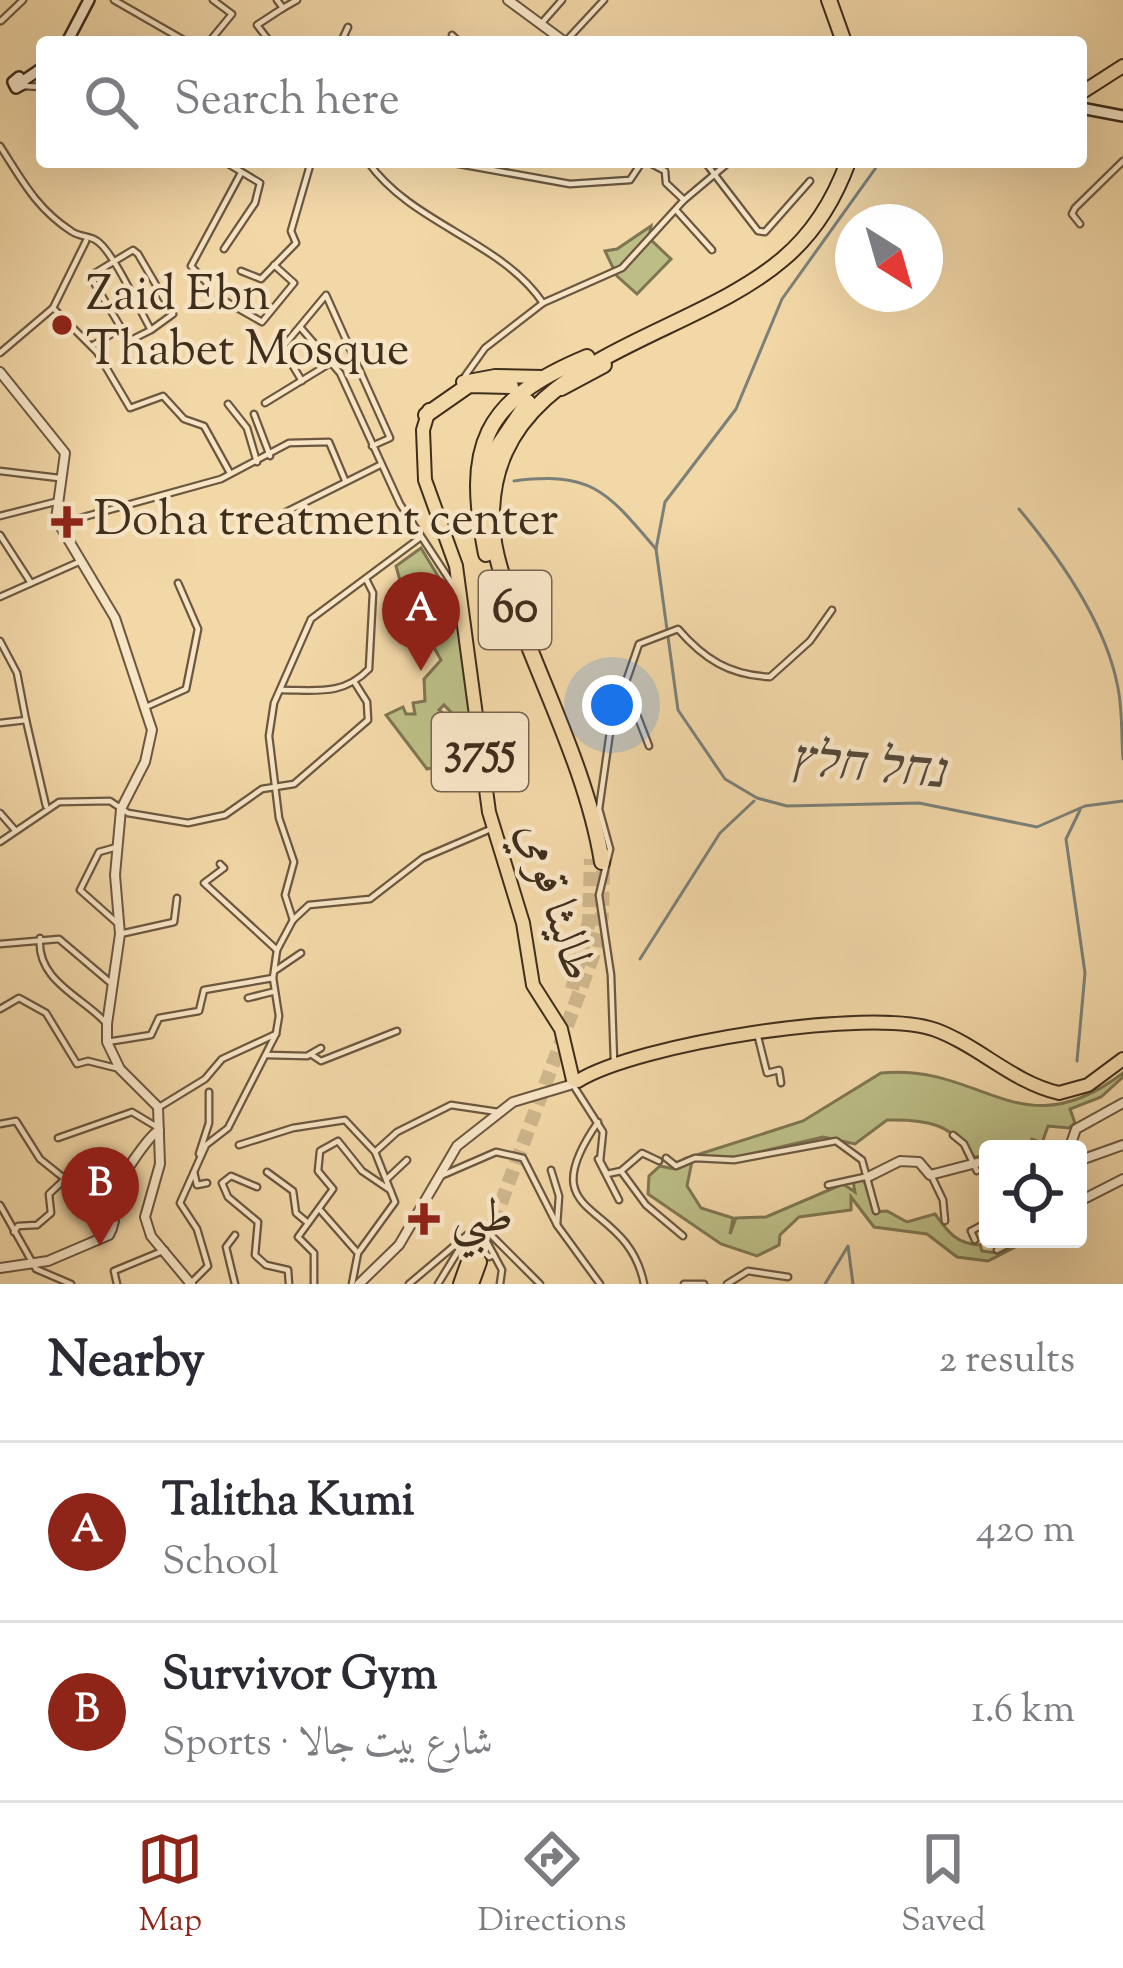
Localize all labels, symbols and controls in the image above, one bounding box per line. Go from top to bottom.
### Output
search box [36,36,1087,168]
icon: search [78,69,144,135]
text: Search here [174,70,400,135]
north arrow [835,204,943,312]
place label: Zaid Ebn Thabet Mosque [86,263,409,387]
marker: Zaid Ebn Thabet Mosque [49,312,75,338]
place label: Doha treatment center [94,488,558,557]
marker: Doha treatment center [51,506,83,538]
road number: 60 [479,571,551,649]
pin: A [382,572,460,671]
your location [582,675,642,735]
road number: 3755 [432,713,528,791]
water label: נחל חלץ [787,725,951,811]
street label: طاليثا قومي [497,814,611,990]
map controls [979,1140,1087,1248]
button: locate [979,1140,1087,1248]
pin: B [61,1147,139,1246]
place label: طبي [451,1185,513,1259]
marker: طبي [408,1203,440,1235]
text: Nearby [48,1326,205,1399]
text: 2 results [939,1334,1075,1390]
text: Talitha Kumi [162,1471,415,1536]
text: A [71,1504,103,1560]
text: 420 m [976,1504,1075,1560]
text: School [162,1536,279,1592]
text: Survivor Gym [162,1645,437,1710]
text: B [75,1684,99,1740]
text: 1.6 km [971,1684,1075,1740]
text: Sports · شارع بيت جالا [162,1717,493,1773]
tab: Map [137,1826,203,1946]
tab: Directions [478,1826,627,1946]
tab: Saved [901,1826,986,1946]

